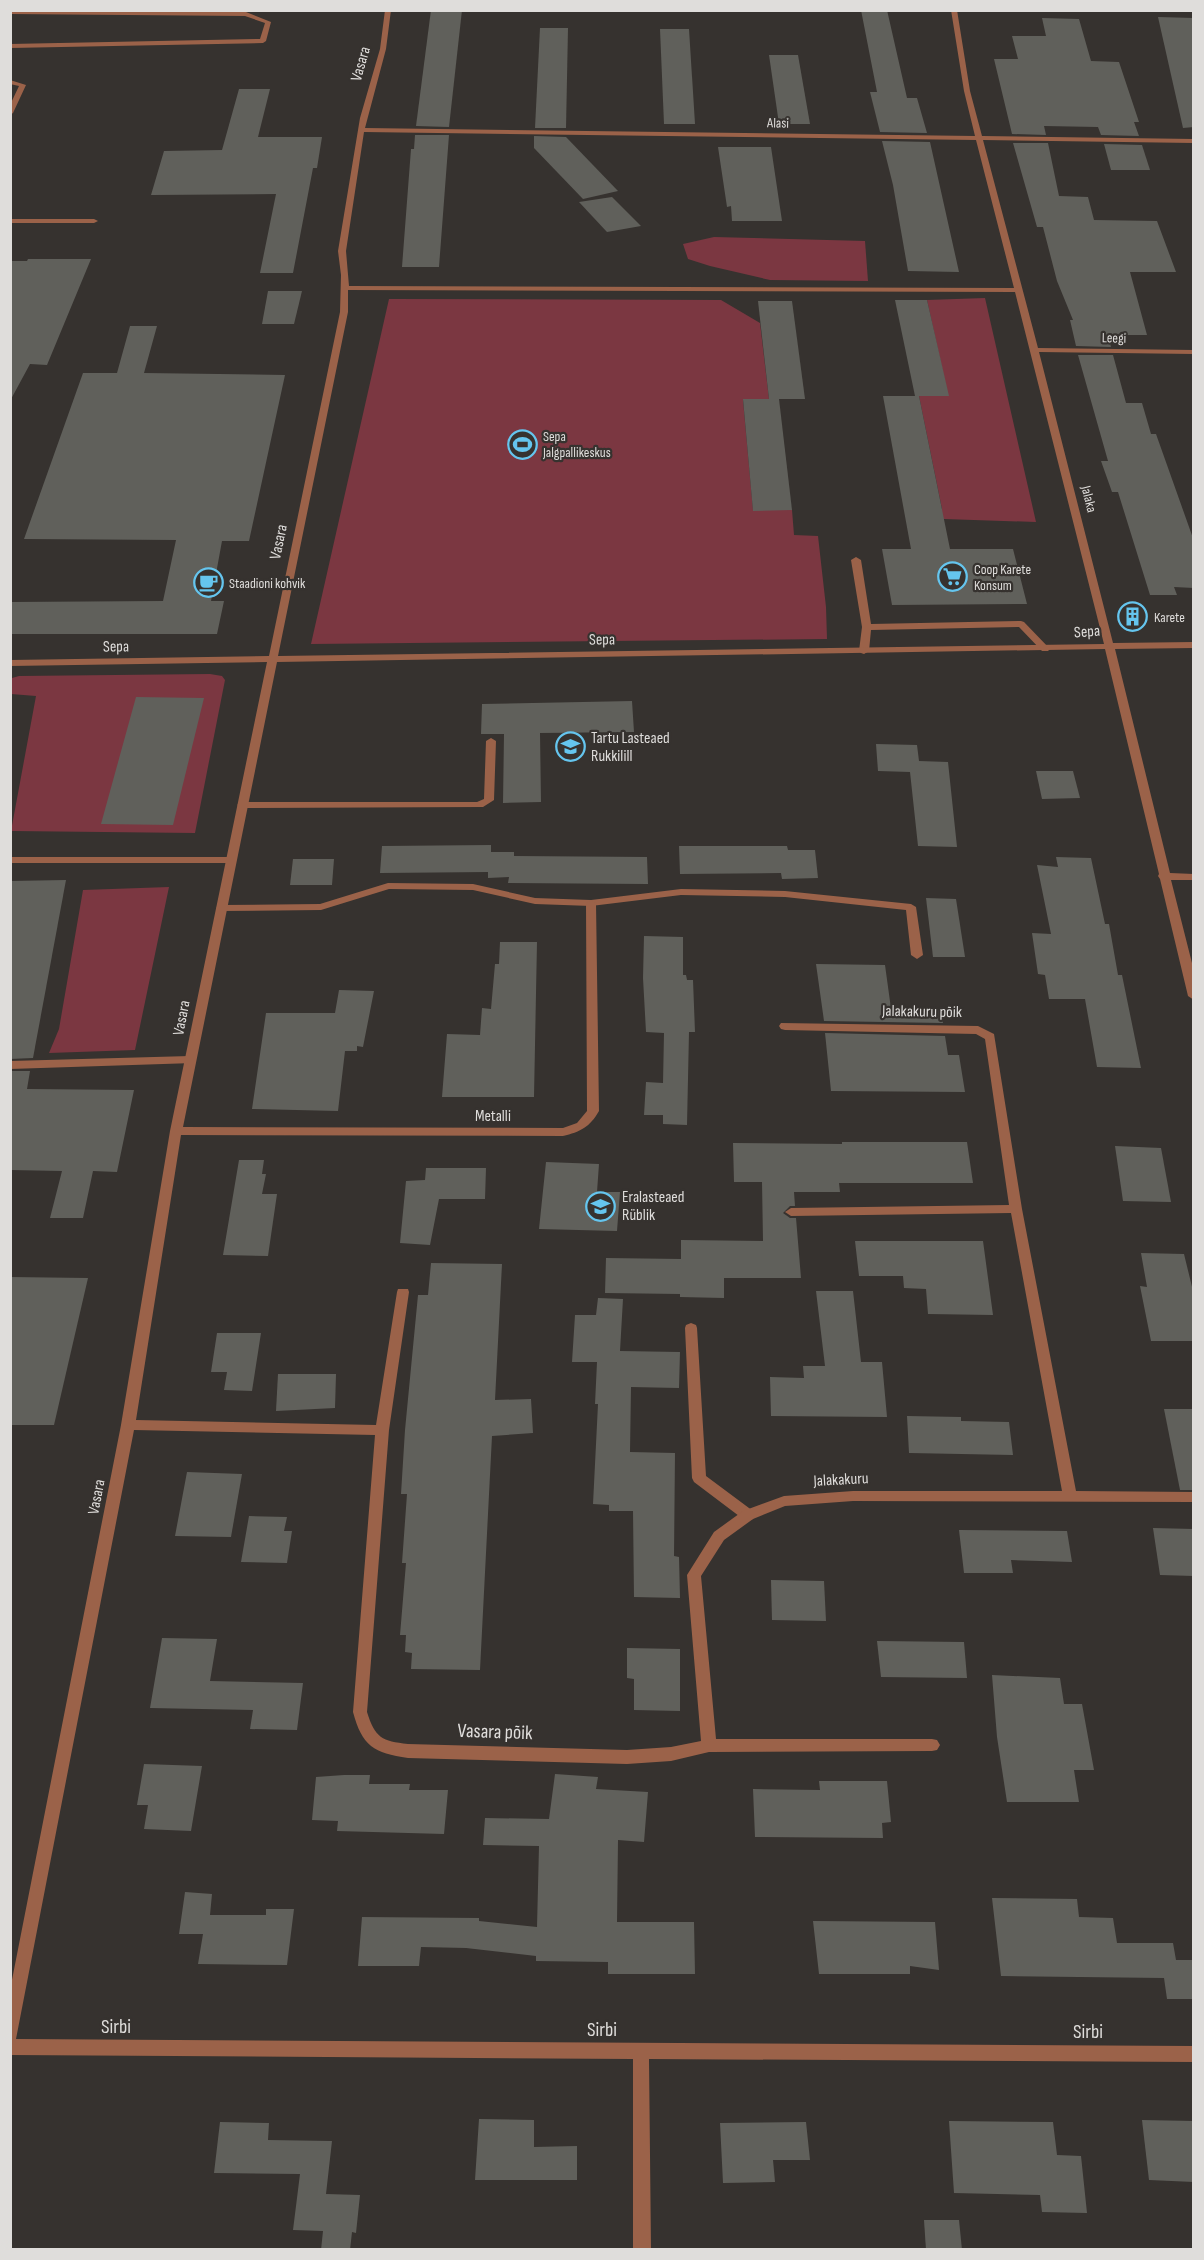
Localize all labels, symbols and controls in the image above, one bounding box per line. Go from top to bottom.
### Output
street label: Vasara [347,44,375,84]
street label: Alasi [766,114,789,132]
street label: Leegi [1102,329,1126,347]
sports icon: Sepa Jalgpallikeskus [506,428,538,460]
place label: Sepa Jalgpallikeskus [542,428,611,461]
street label: Jalaka [1077,483,1101,514]
street label: Vasara [266,523,292,561]
supermarket icon: Coop Karete Konsum [937,561,969,593]
place label: Coop Karete Konsum [974,561,1031,594]
cafe icon: Staadioni kohvik [192,567,224,599]
place label: Staadioni kohvik [229,575,306,592]
building icon: Karete [1117,601,1149,633]
place label: Karete [1154,609,1185,626]
street label: Sepa [1073,622,1101,642]
street label: Sepa [589,630,615,650]
street label: Sepa [103,637,129,657]
place label: Tartu Lasteaed Rukkilill [591,729,670,766]
school or university icon: Tartu Lasteaed Rukkilill [554,731,586,763]
street label: Vasara [169,999,195,1037]
street label: Jalakakuru põik [881,1002,962,1022]
street label: Metalli [475,1107,511,1126]
place label: Eralasteaed Rüblik [622,1188,684,1225]
school or university icon: Eralasteaed Rüblik [585,1190,617,1222]
street label: Jalakakuru [812,1469,869,1491]
street label: Vasara [84,1478,110,1516]
street label: Vasara põik [457,1719,533,1745]
street label: Sirbi [101,2015,131,2039]
street label: Sirbi [587,2018,617,2042]
street label: Sirbi [1073,2020,1103,2044]

